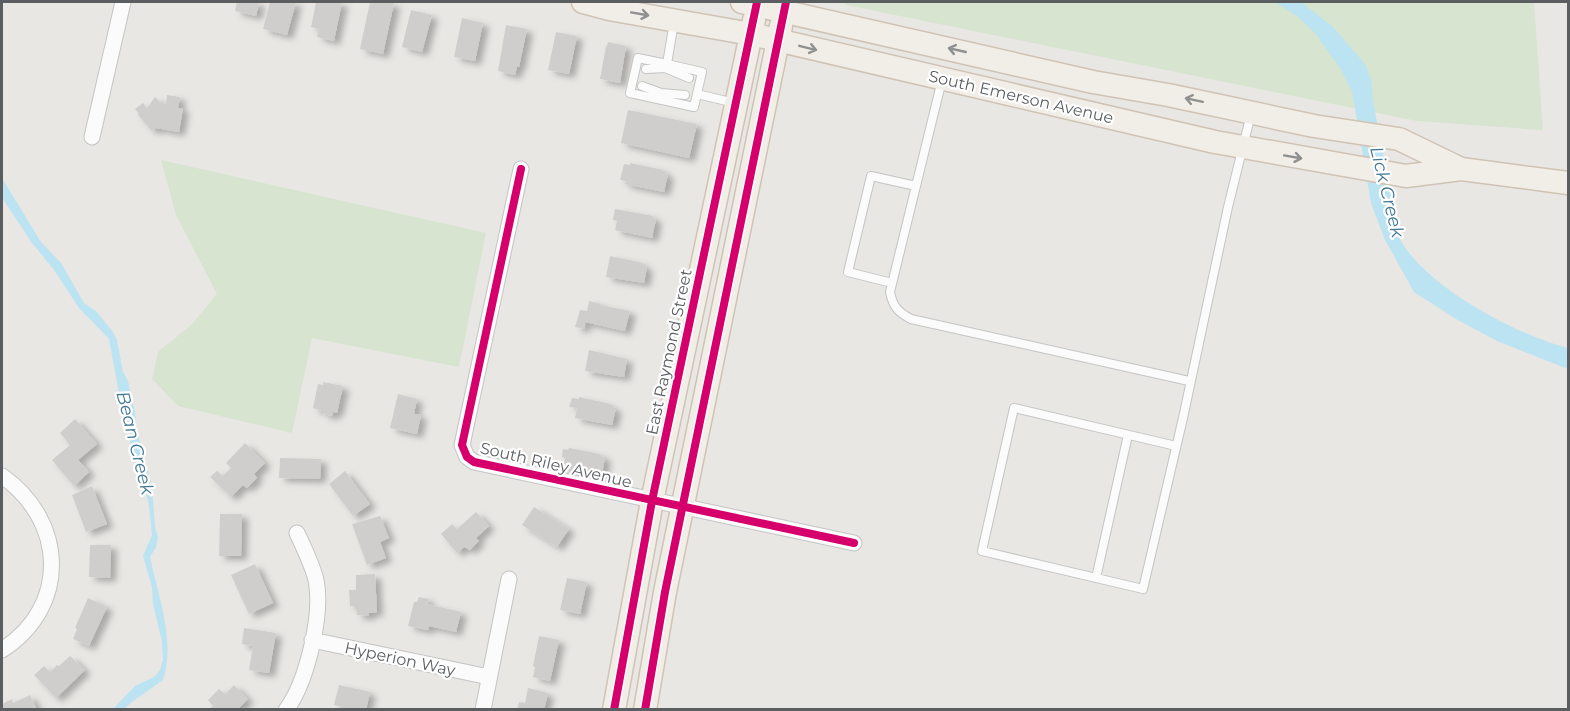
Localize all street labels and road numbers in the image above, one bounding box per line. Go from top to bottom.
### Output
street label: South Emerson Avenue [927,66,1115,128]
street label: East Raymond Street [642,267,696,437]
street label: South Riley Avenue [478,438,634,492]
street label: Hyperion Way [343,638,457,680]

